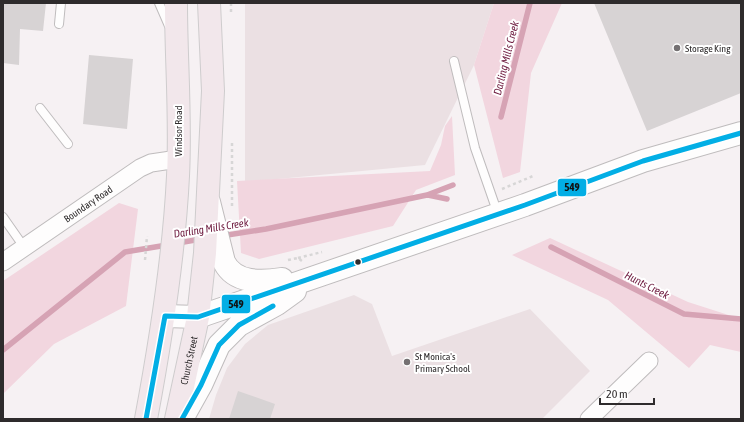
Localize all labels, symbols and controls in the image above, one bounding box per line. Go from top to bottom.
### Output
water label: Darling Mills Creek [491,20,521,96]
marker: Storage King [672,43,682,53]
place label: Storage King [685,43,731,54]
street label: Windsor Road [173,105,184,156]
line badge: 549 [557,178,587,197]
text: 549 [564,181,580,193]
street label: Boundary Road [62,183,114,224]
water label: Darling Mills Creek [173,216,249,240]
unlabelled marker [353,257,363,267]
water label: Hunts Creek [623,269,671,301]
line badge: 549 [221,294,251,314]
text: 549 [228,298,244,310]
street label: Church Street [178,335,199,385]
place label: St Monica's Primary School [415,351,471,374]
marker: St Monica's Primary School [402,357,412,367]
scale bar [600,380,654,406]
text: 20 m [606,387,628,401]

